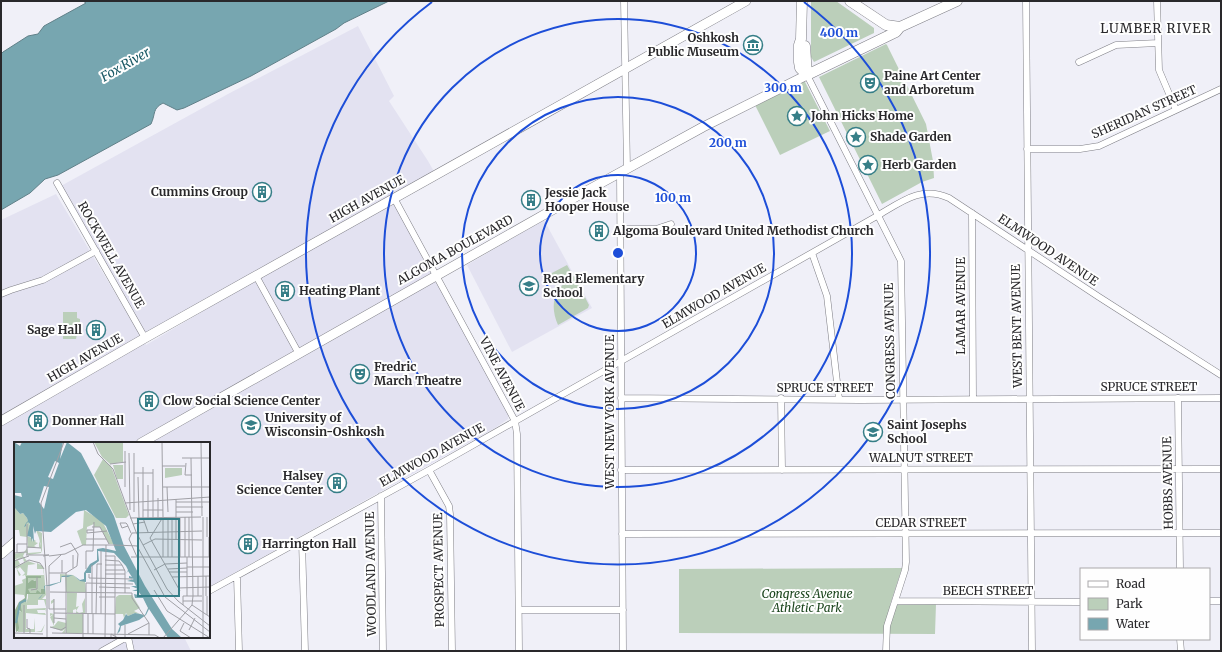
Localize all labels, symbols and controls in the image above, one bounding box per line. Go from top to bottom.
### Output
district label: LUMBER RIVER [1100,20,1212,37]
text: 400 m [820,25,858,40]
place label: Oshkosh Public Museum [647,30,739,59]
museum icon: Oshkosh Public Museum [742,34,764,56]
water label: Fox River [97,43,154,86]
place label: Paine Art Center and Arboretum [884,68,981,97]
theatre icon: Paine Art Center and Arboretum [859,72,881,94]
text: 300 m [764,80,802,95]
street label: SHERIDAN STREET [1089,81,1199,141]
place icon: John Hicks Home [786,105,808,127]
place label: John Hicks Home [810,108,914,123]
place icon: Shade Garden [845,126,867,148]
place label: Shade Garden [870,129,951,144]
text: 200 m [709,135,747,150]
place icon: Herb Garden [857,154,879,176]
place label: Herb Garden [882,157,957,172]
street label: HIGH AVENUE [326,171,408,226]
building icon: Cummins Group [251,181,273,203]
place label: Cummins Group [151,184,248,199]
place label: Jessie Jack Hooper House [544,185,630,214]
building icon: Jessie Jack Hooper House [520,189,542,211]
text: 100 m [655,190,691,205]
street label: ROCKWELL AVENUE [75,199,148,311]
street label: ALGOMA BOULEVARD [393,211,515,288]
street label: ELMWOOD AVENUE [995,211,1101,289]
building icon: Algoma Boulevard United Methodist Church [588,220,610,242]
place label: Algoma Boulevard United Methodist Church [612,223,874,238]
centre of rings [611,246,625,260]
street label: LAMAR AVENUE [953,257,968,355]
street label: ELMWOOD AVENUE [659,260,769,331]
street label: WEST BENT AVENUE [1008,264,1025,389]
place label: Read Elementary School [543,271,645,300]
school or university icon: Read Elementary School [518,275,540,297]
building icon: Heating Plant [274,280,296,302]
street label: CONGRESS AVENUE [881,282,898,399]
place label: Heating Plant [299,283,380,298]
building icon: Sage Hall [85,319,107,341]
place label: Sage Hall [27,322,82,337]
street label: HIGH AVENUE [45,330,125,385]
street label: VINE AVENUE [476,333,528,414]
street label: WEST NEW YORK AVENUE [602,334,617,490]
place label: Fredric March Theatre [374,359,462,388]
theatre icon: Fredric March Theatre [349,363,371,385]
street label: SPRUCE STREET [1101,379,1198,394]
street label: SPRUCE STREET [777,380,874,395]
building icon: Clow Social Science Center [138,390,160,412]
place label: Clow Social Science Center [163,393,321,408]
building icon: Donner Hall [27,410,49,432]
place label: University of Wisconsin-Oshkosh [264,410,384,439]
place label: Donner Hall [52,413,124,428]
school or university icon: University of Wisconsin-Oshkosh [240,414,262,436]
place label: Saint Josephs School [887,417,967,446]
street label: ELMWOOD AVENUE [377,419,487,490]
school or university icon: Saint Josephs School [862,421,884,443]
street label: HOBBS AVENUE [1159,436,1176,530]
inset map [14,442,210,638]
street label: WALNUT STREET [868,450,974,465]
place label: Halsey Science Center [237,468,324,497]
building icon: Halsey Science Center [326,472,348,494]
street label: WOODLAND AVENUE [362,511,379,638]
street label: PROSPECT AVENUE [430,512,447,627]
street label: CEDAR STREET [876,515,967,530]
building icon: Harrington Hall [237,533,259,555]
place label: Harrington Hall [262,536,356,551]
legend [1080,568,1210,640]
text: Road [1116,576,1145,591]
street label: BEECH STREET [943,583,1034,598]
park label: Congress Avenue Athletic Park [761,586,853,615]
text: Park [1116,596,1143,611]
text: Water [1115,616,1151,631]

